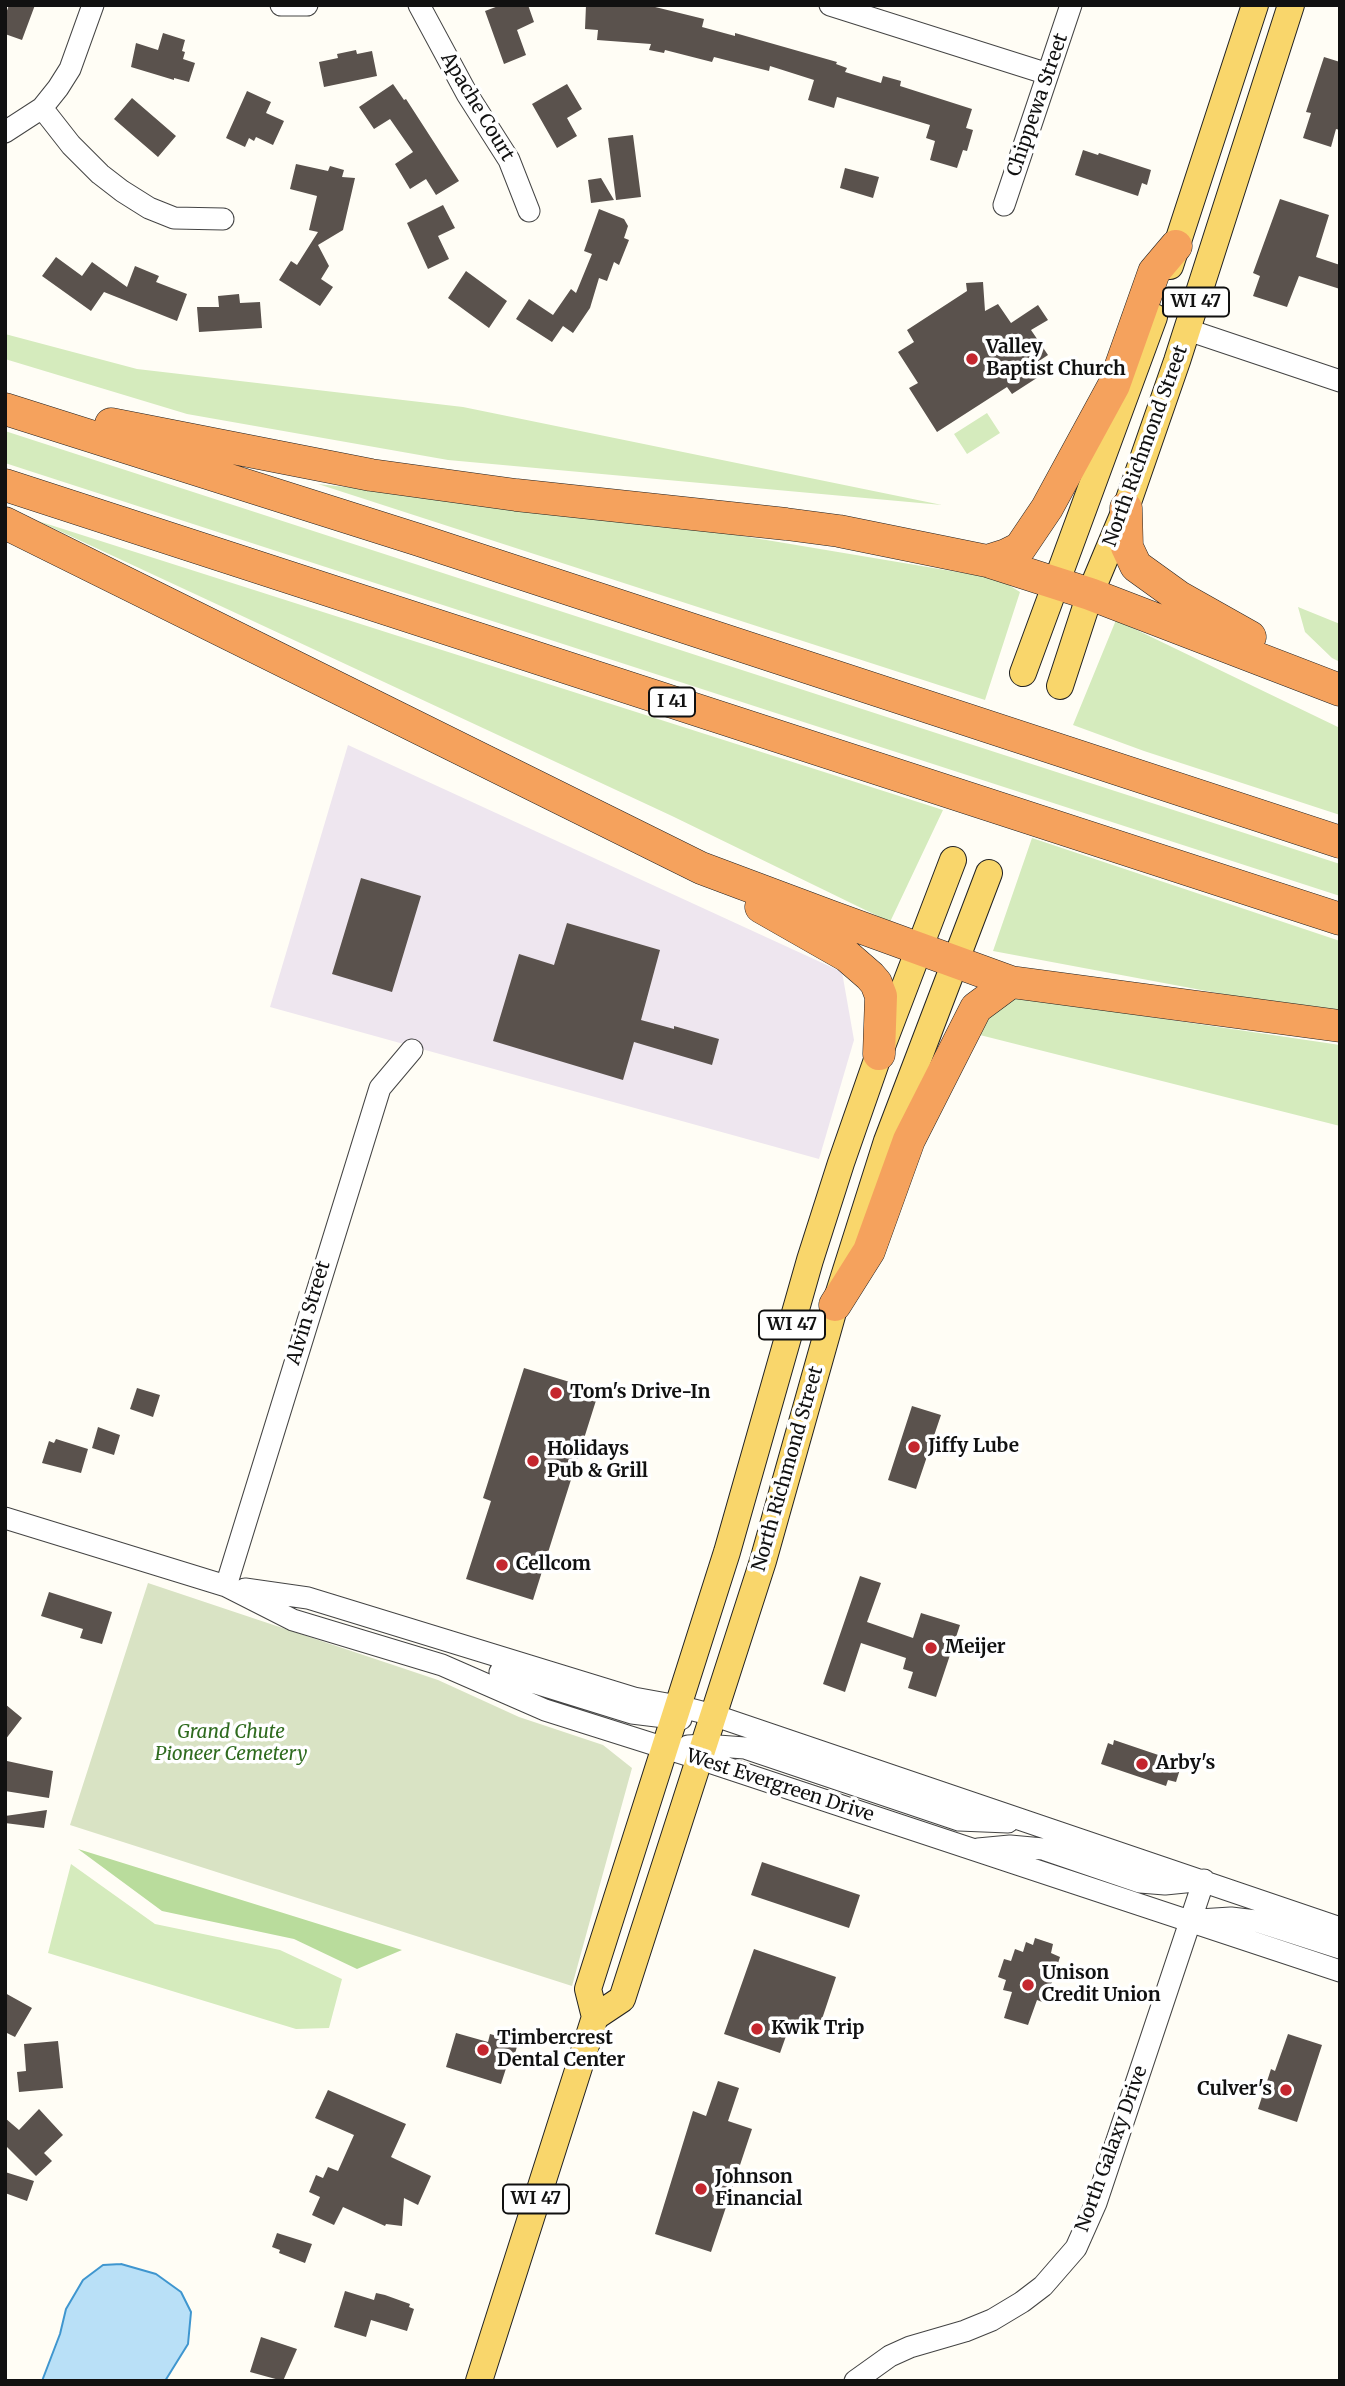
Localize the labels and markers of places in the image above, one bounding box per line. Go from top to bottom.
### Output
place label: Valley Baptist Church [986,337,1126,381]
marker: Valley Baptist Church [964,351,980,367]
place label: Tom's Drive-In [570,1382,710,1404]
marker: Tom's Drive-In [548,1385,564,1401]
place label: Jiffy Lube [928,1436,1019,1458]
place label: Holidays Pub & Grill [547,1439,648,1483]
marker: Jiffy Lube [906,1439,922,1455]
marker: Holidays Pub & Grill [525,1453,541,1469]
place label: Cellcom [516,1554,591,1576]
marker: Cellcom [494,1557,510,1573]
place label: Meijer [945,1637,1006,1659]
marker: Meijer [923,1640,939,1656]
place label: Arby's [1156,1753,1215,1775]
marker: Arby's [1134,1756,1150,1772]
place label: Unison Credit Union [1042,1963,1161,2007]
marker: Unison Credit Union [1020,1977,1036,1993]
place label: Kwik Trip [771,2018,864,2040]
marker: Kwik Trip [749,2021,765,2037]
place label: Timbercrest Dental Center [497,2028,625,2072]
marker: Timbercrest Dental Center [475,2042,491,2058]
place label: Culver's [1197,2079,1272,2101]
marker: Culver's [1278,2082,1294,2098]
place label: Johnson Financial [715,2167,802,2211]
marker: Johnson Financial [693,2181,709,2197]

